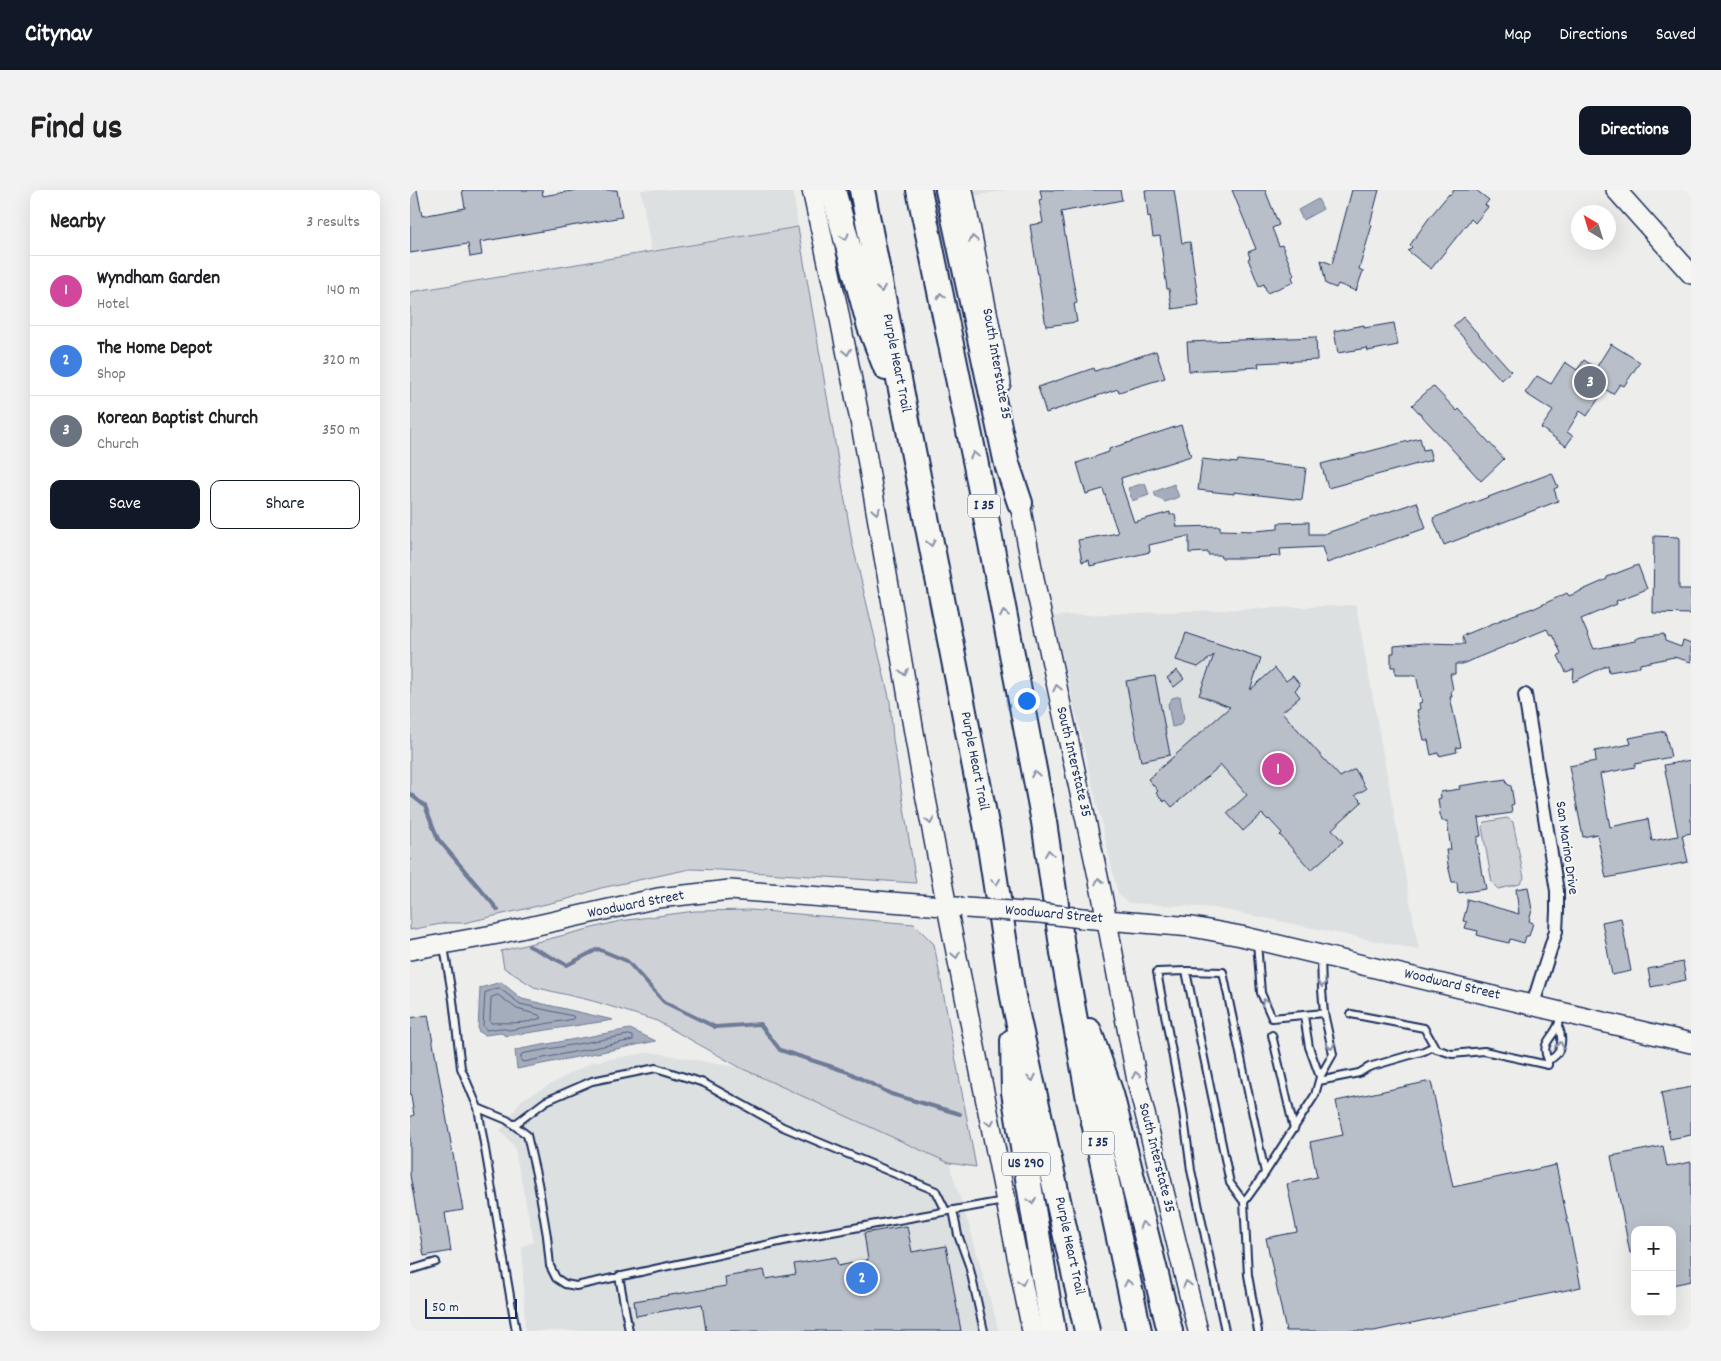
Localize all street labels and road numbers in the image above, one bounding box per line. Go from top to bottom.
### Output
street label: South Interstate 35 [975,306,1017,422]
street label: Purple Heart Trail [876,312,916,415]
road number: I 35 [968,494,1000,518]
street label: South Interstate 35 [1050,705,1096,820]
street label: Purple Heart Trail [954,710,994,813]
street label: San Marino Drive [1549,800,1583,897]
street label: Woodward Street [586,885,687,925]
street label: Woodward Street [1004,900,1104,930]
street label: Woodward Street [1402,963,1503,1007]
street label: South Interstate 35 [1132,1101,1180,1216]
road number: I 35 [1082,1131,1114,1154]
road number: US 290 [1002,1152,1050,1176]
street label: Purple Heart Trail [1048,1195,1090,1298]

